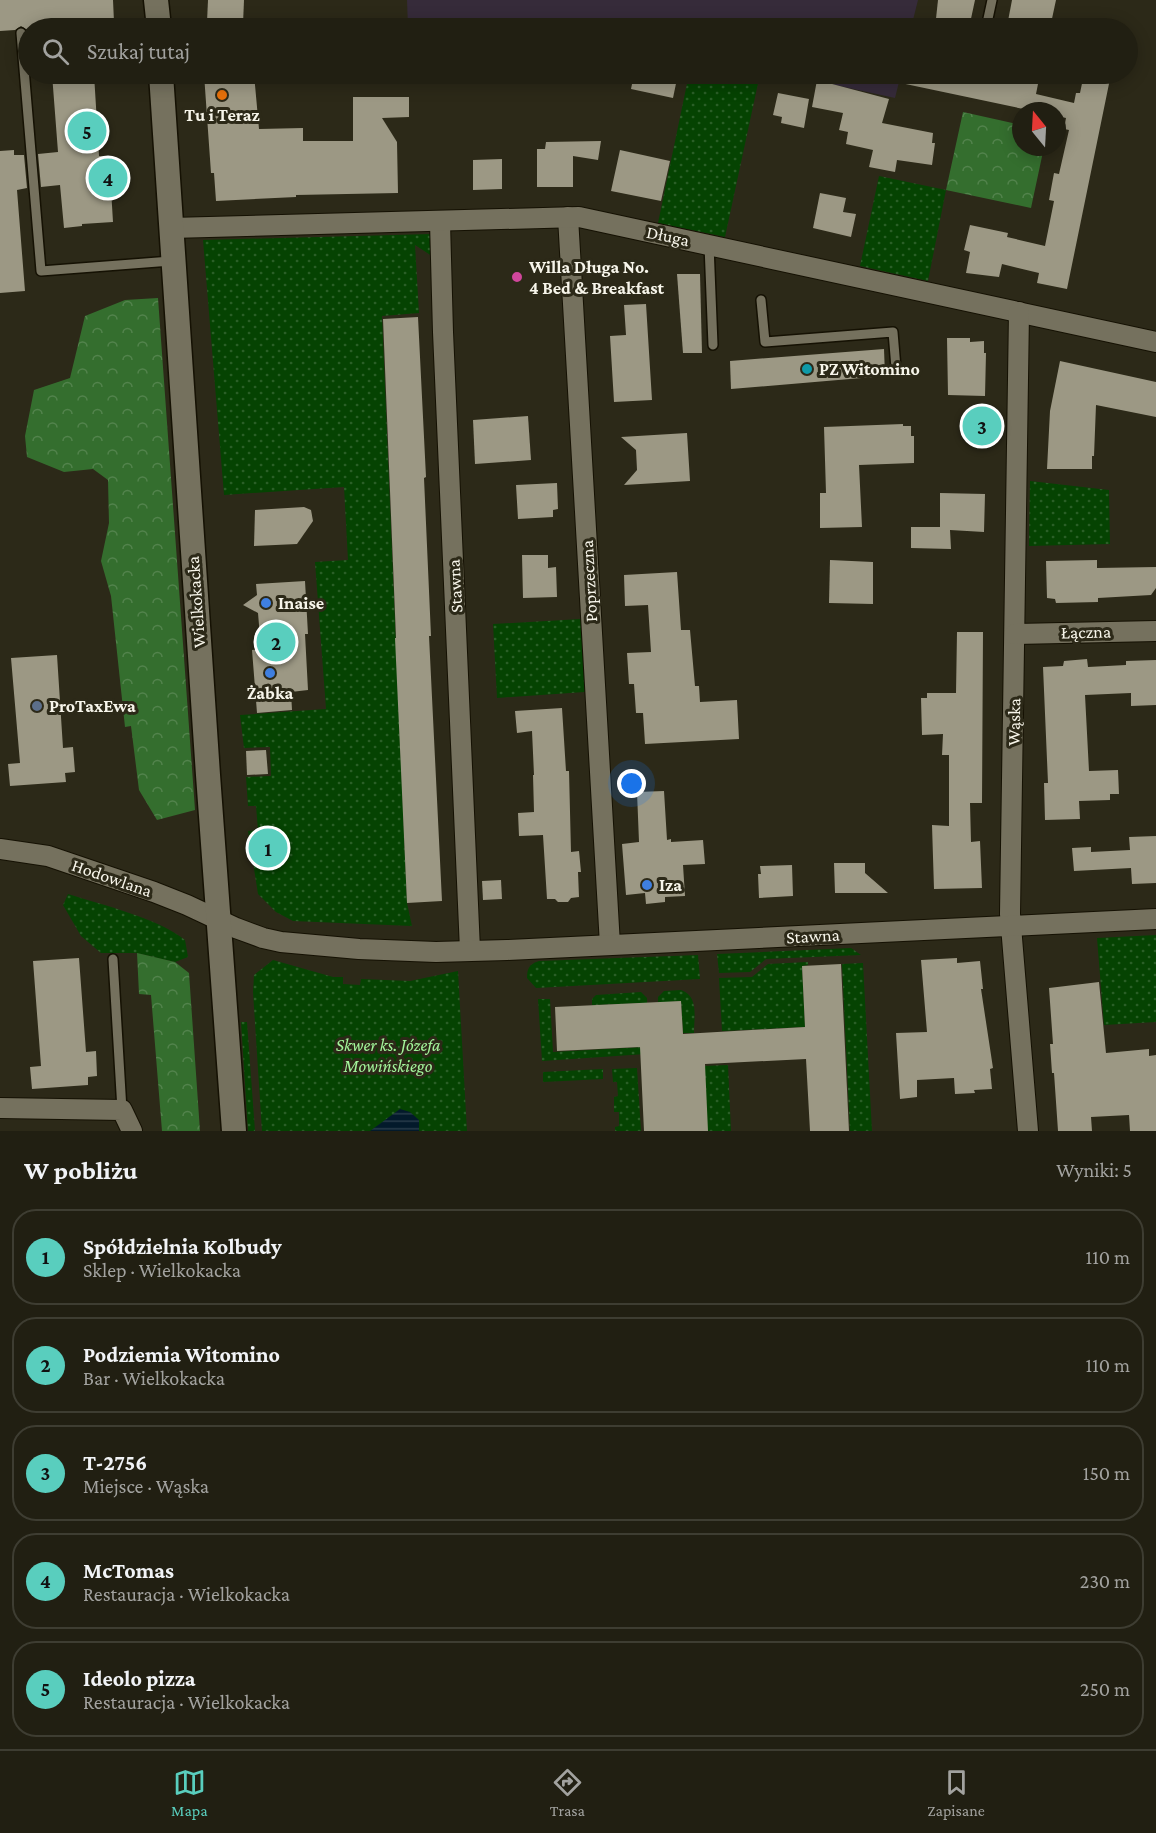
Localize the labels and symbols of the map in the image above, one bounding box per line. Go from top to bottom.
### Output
marker: Tu i Teraz [215,88,229,102]
north arrow [1012,102,1066,156]
place label: Tu i Teraz [184,105,260,125]
pin: 5 [68,108,106,154]
pin: 4 [88,156,128,201]
street label: Długa [645,222,691,250]
place label: Willa Długa No. 4 Bed & Breakfast [528,257,665,298]
marker: Willa Długa No. 4 Bed & Breakfast [510,270,524,284]
place label: PZ Witomino [819,359,920,379]
marker: PZ Witomino [800,362,814,376]
pin: 3 [962,404,1002,448]
street label: Poprzeczna [577,540,601,622]
street label: Wielkokacka [183,555,209,649]
street label: Stawna [444,559,466,613]
place label: Inaise [278,593,324,613]
marker: Inaise [259,596,273,610]
pin: 2 [256,620,296,664]
street label: Łączna [1061,622,1111,642]
marker: Żabka [263,666,277,680]
place label: Żabka [247,683,294,703]
place label: ProTaxEwa [49,696,136,716]
street label: Wąska [1004,698,1024,746]
marker: ProTaxEwa [30,699,44,713]
your location [617,769,646,798]
pin: 1 [248,826,288,870]
street label: Hodowlana [69,855,155,901]
place label: Iza [659,875,682,895]
marker: Iza [640,878,654,892]
street label: Stawna [786,925,840,947]
park label: Skwer ks. Józefa Mowińskiego [336,1035,441,1076]

